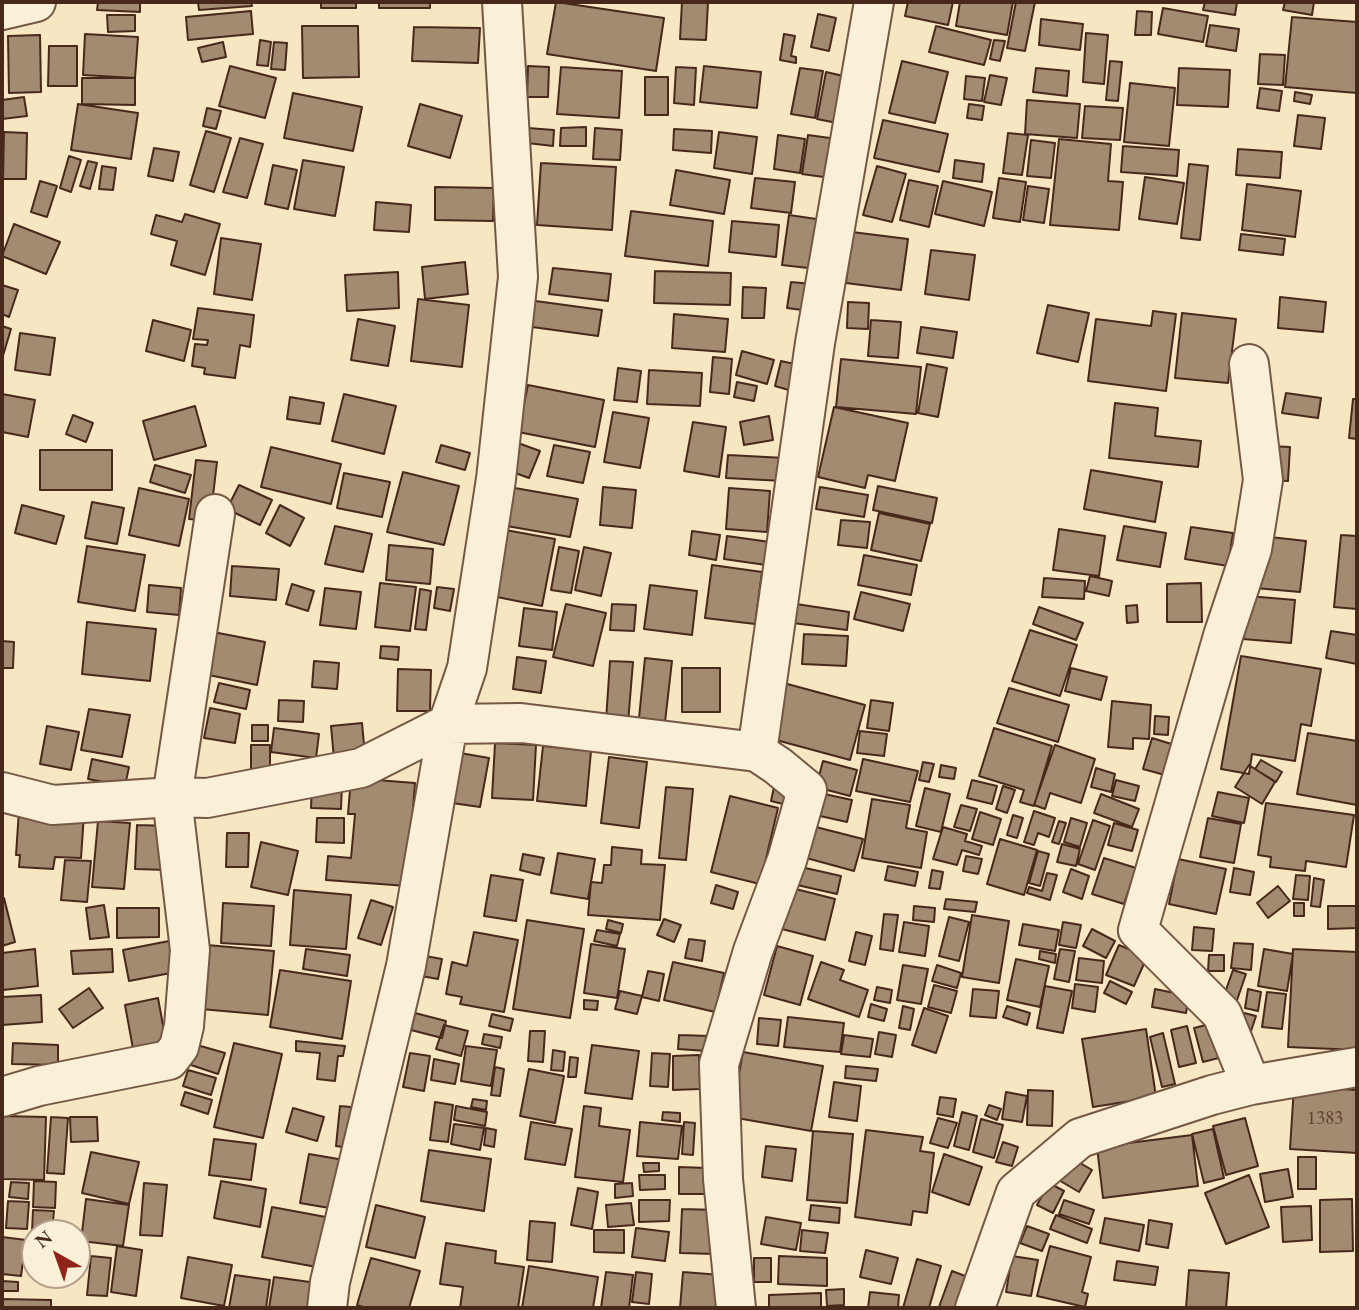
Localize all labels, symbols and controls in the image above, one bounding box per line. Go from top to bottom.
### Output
house number: 1383 [1307,1108,1343,1130]
north arrow [21,1219,91,1289]
text: N [30,1225,57,1254]

